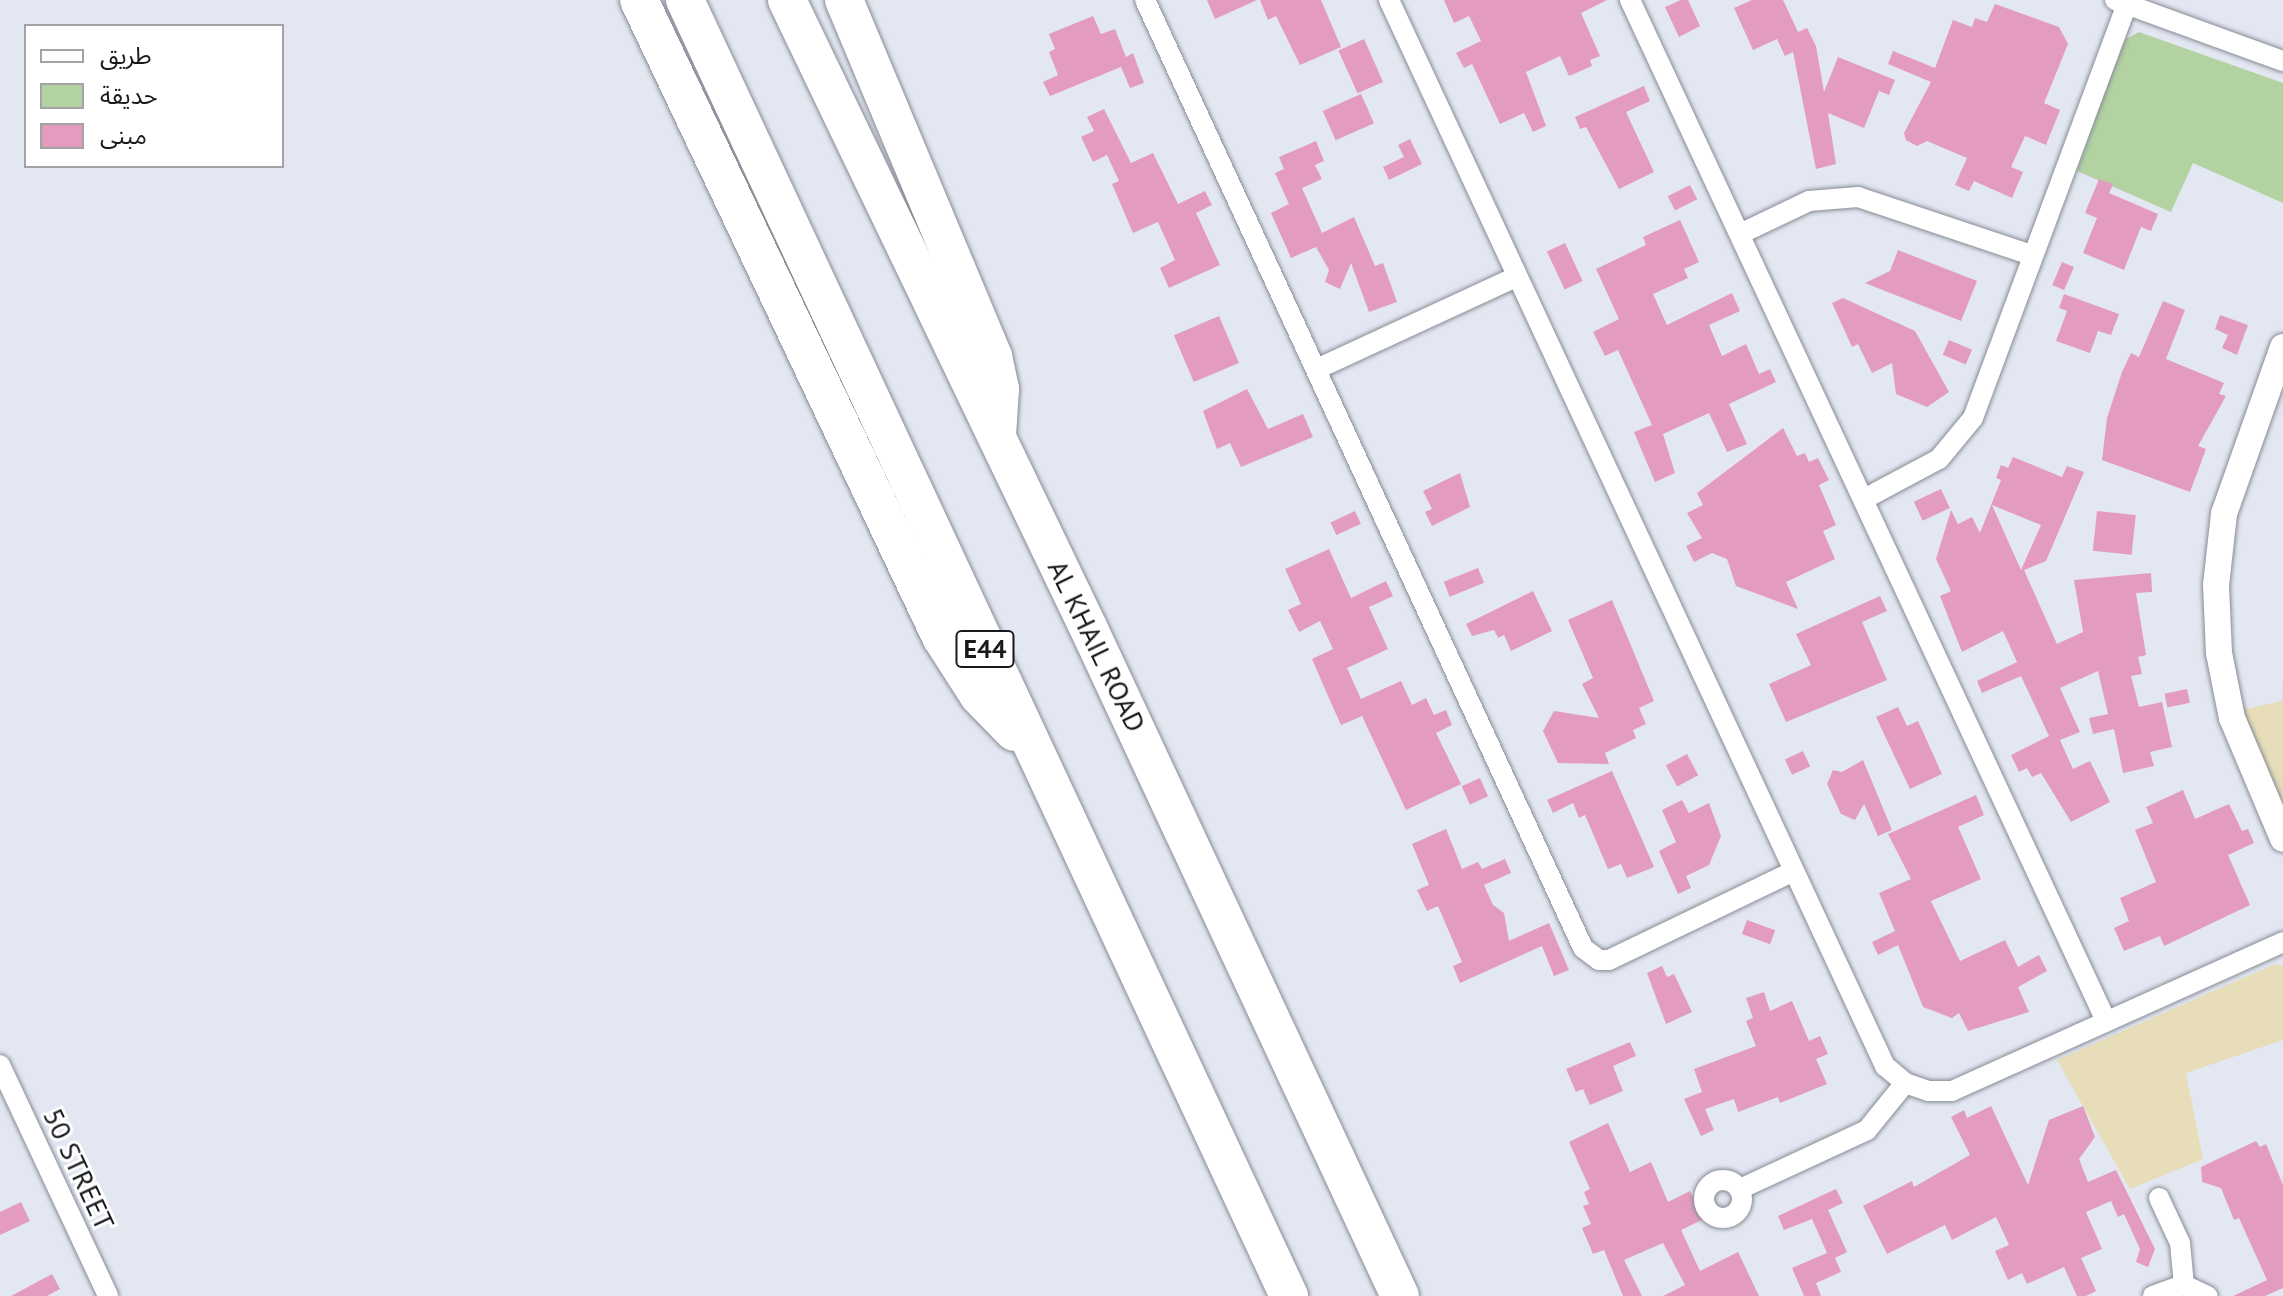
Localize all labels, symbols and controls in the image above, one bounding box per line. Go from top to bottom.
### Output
legend [24,24,284,168]
text: طريق [100,40,152,71]
text: حديقة [100,80,158,111]
text: مبنى [100,120,147,151]
street label: AL KHAIL ROAD [1040,554,1154,738]
road number: E44 [955,627,1015,671]
street label: 50 STREET [36,1103,122,1235]

